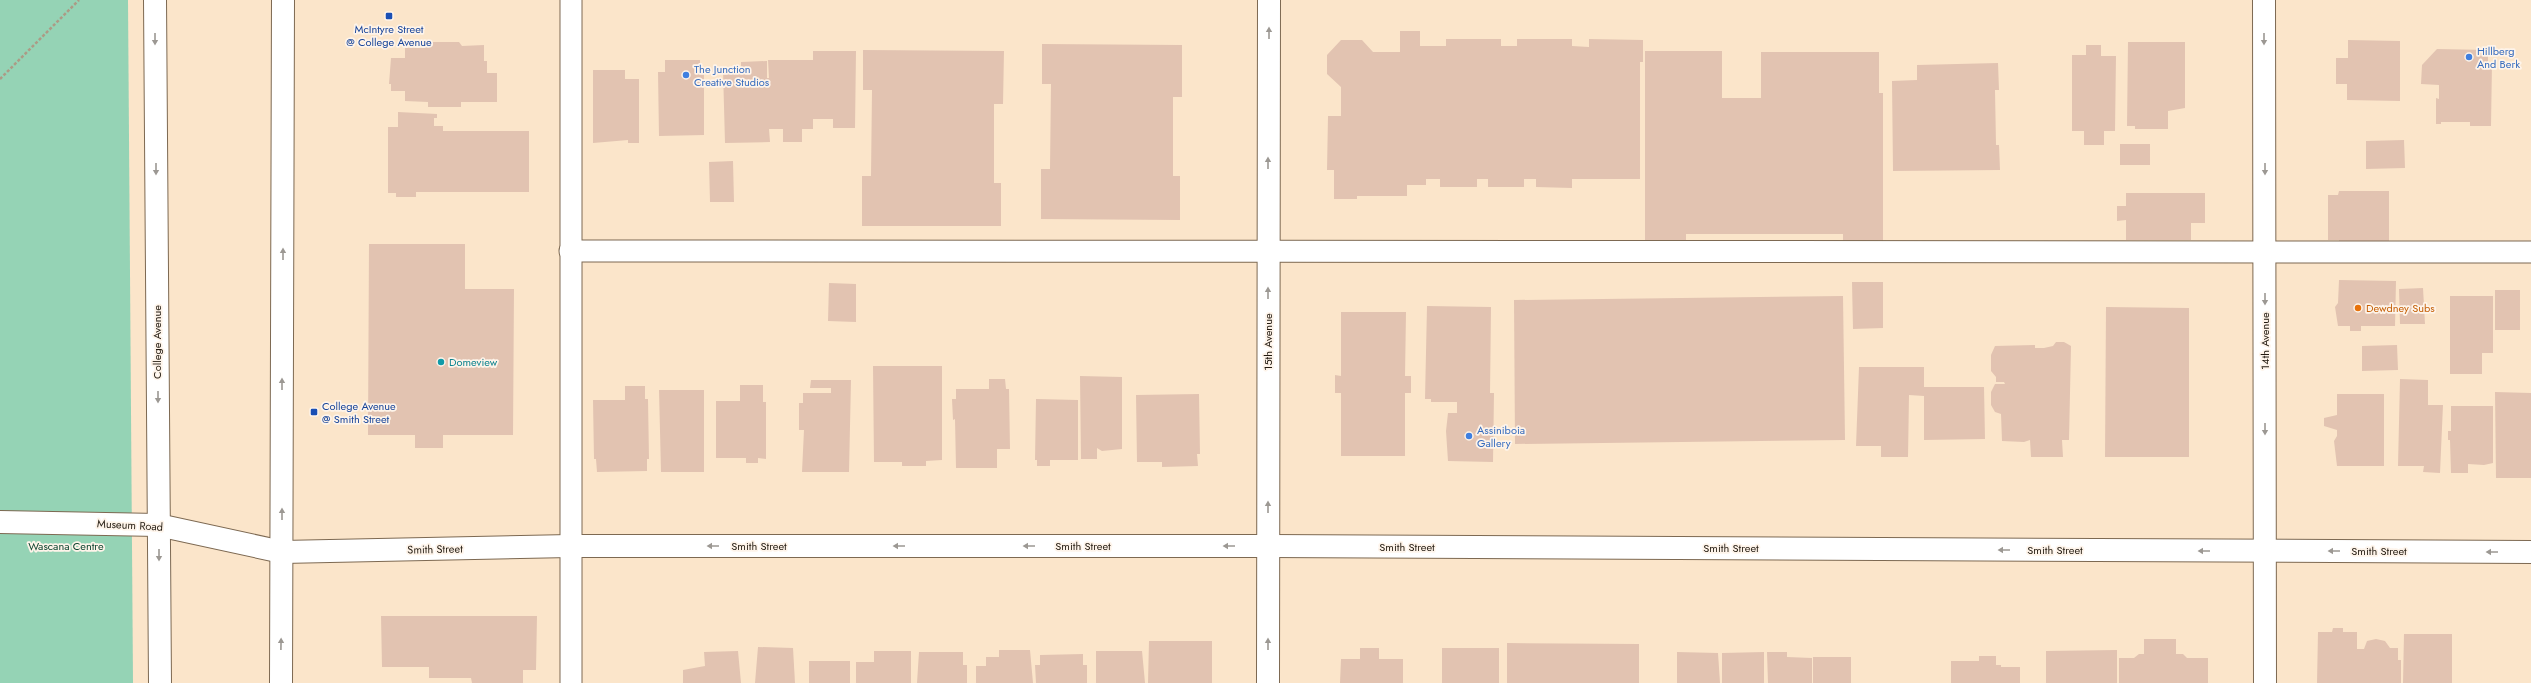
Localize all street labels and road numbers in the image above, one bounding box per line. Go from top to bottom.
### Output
street label: College Avenue [149,305,165,379]
street label: 14th Avenue [2257,312,2273,370]
street label: 15th Avenue [1260,313,1276,371]
street label: Museum Road [97,515,163,535]
street label: Smith Street [731,538,787,554]
street label: Smith Street [1055,538,1111,554]
street label: Smith Street [1379,539,1435,555]
street label: Smith Street [1703,540,1759,556]
street label: Smith Street [407,541,463,557]
street label: Smith Street [2027,542,2083,558]
street label: Smith Street [2351,543,2407,559]

